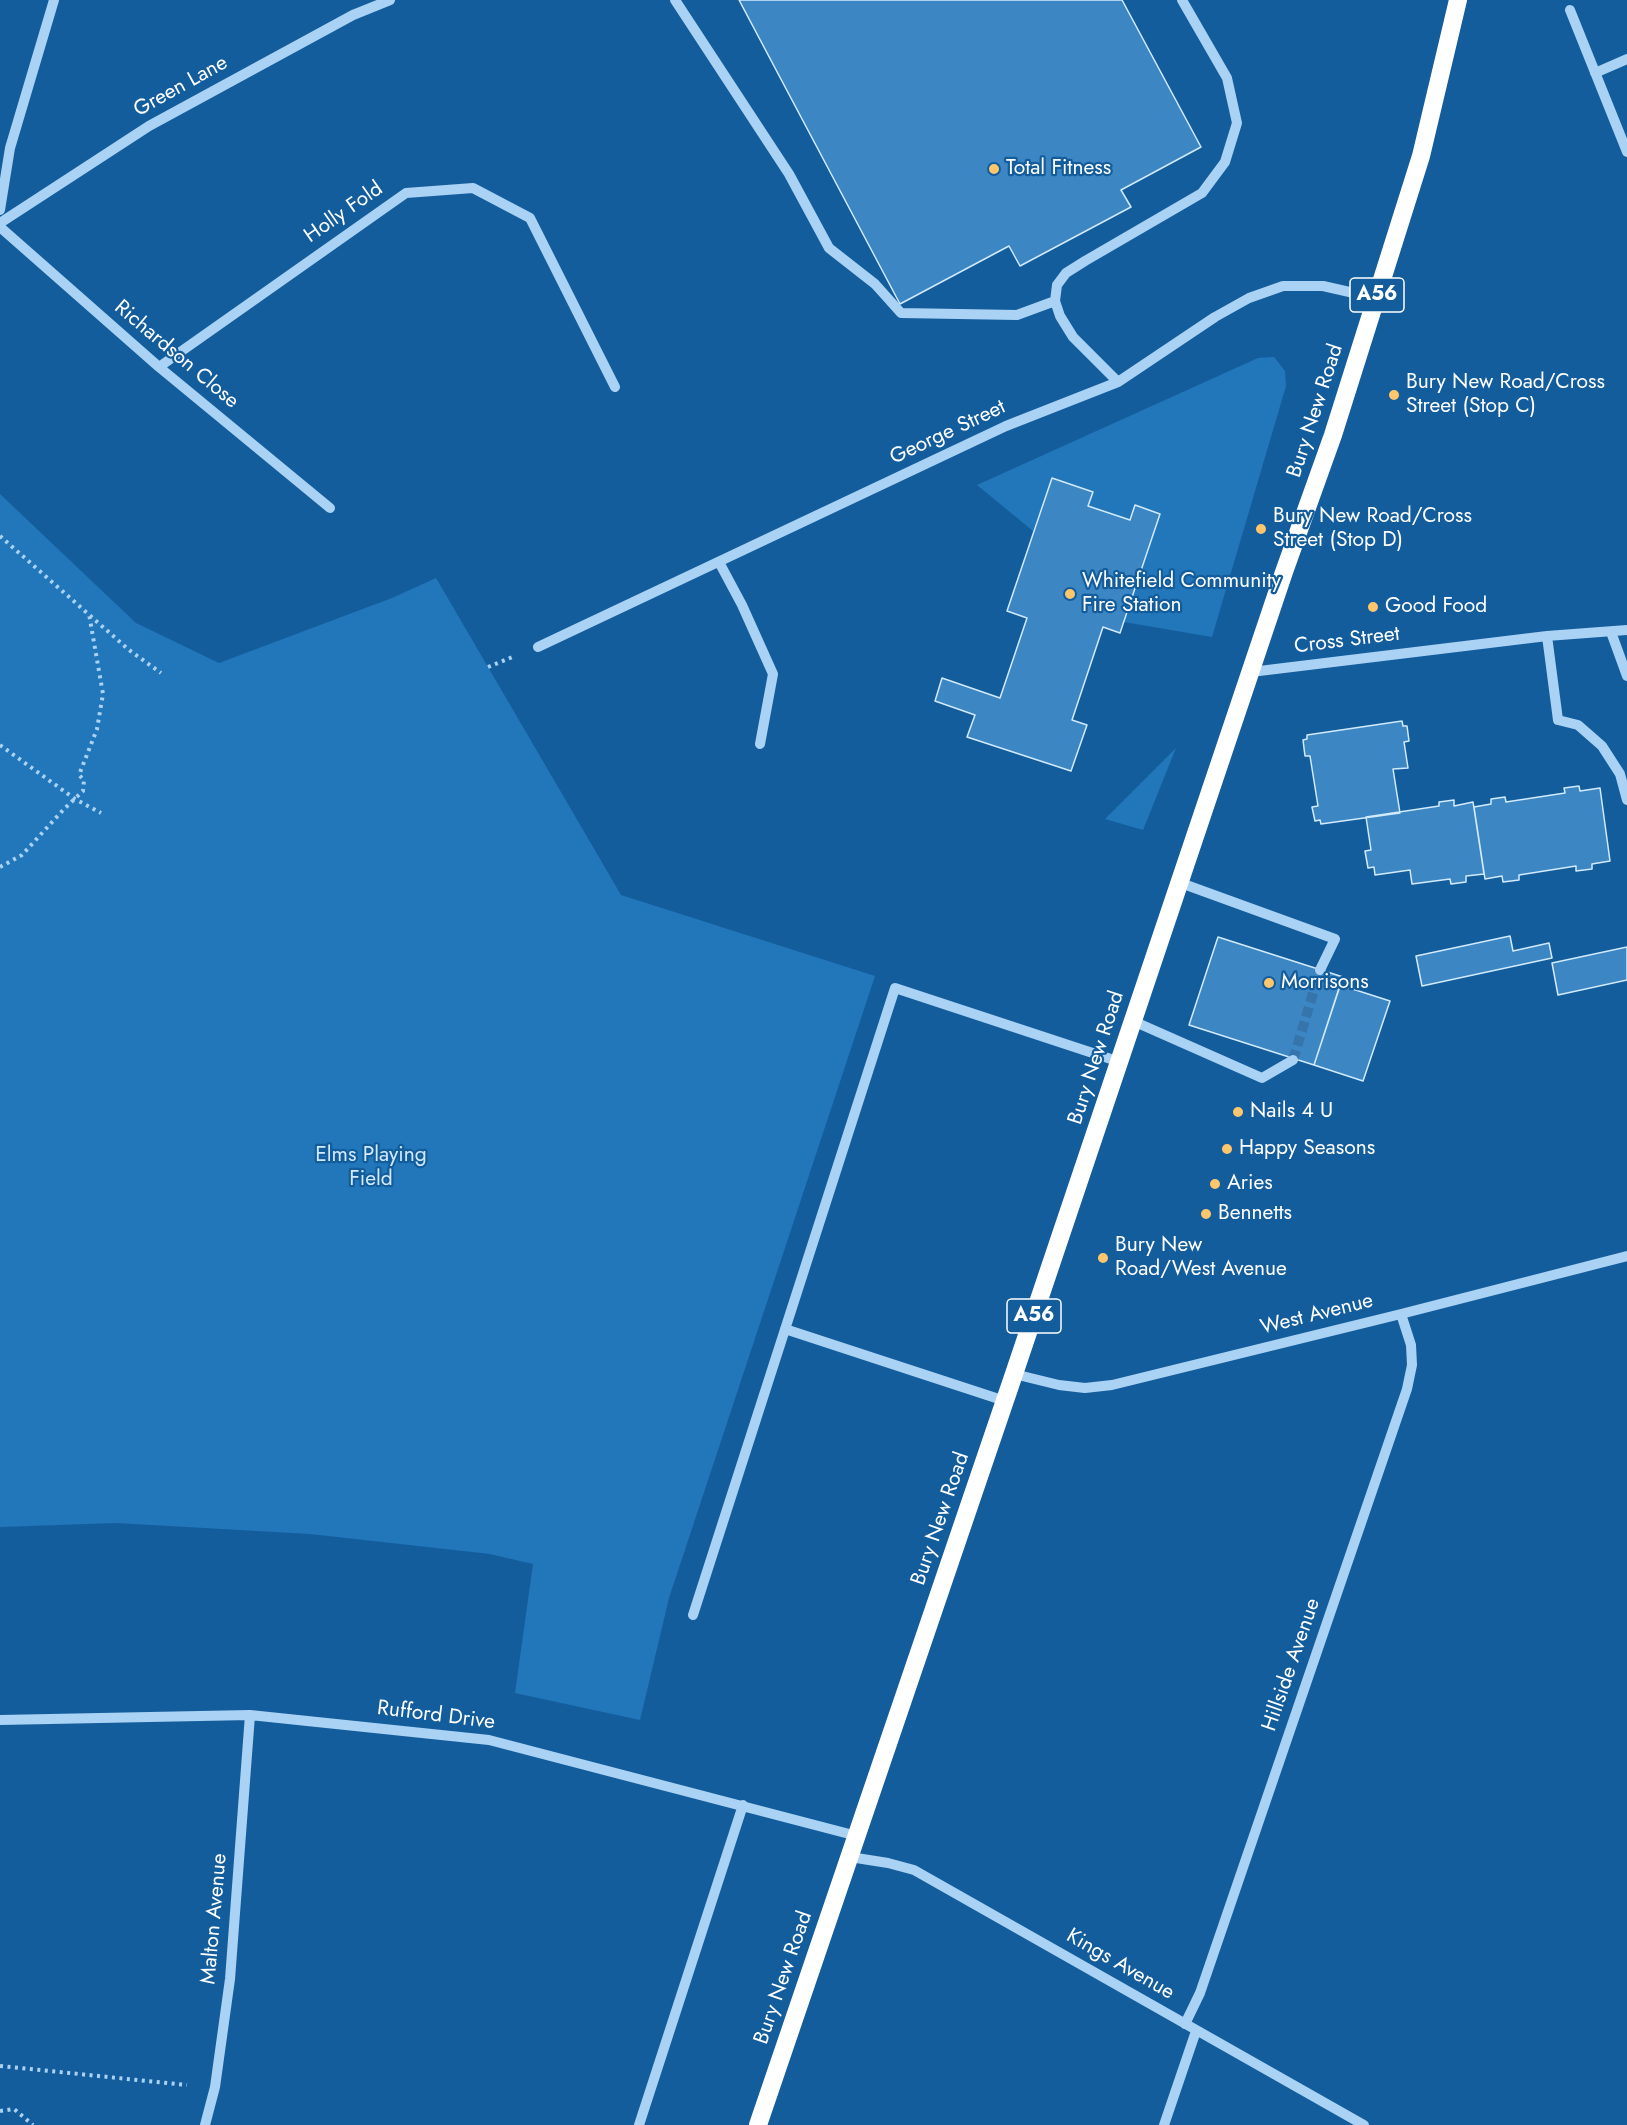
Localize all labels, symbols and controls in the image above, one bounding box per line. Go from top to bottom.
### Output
street label: Green Lane [130,51,232,123]
place label: Total Fitness [1006,156,1111,182]
marker: Total Fitness [987,162,1001,176]
street label: Holly Fold [300,177,388,249]
road number: A56 [1350,278,1404,312]
street label: Richardson Close [109,296,243,414]
street label: Bury New Road [1283,341,1349,481]
place label: Bury New Road/Cross Street (Stop C) [1406,370,1605,420]
marker: Bury New Road/Cross Street (Stop C) [1387,388,1401,402]
street label: George Street [886,395,1010,471]
place label: Bury New Road/Cross Street (Stop D) [1273,504,1472,554]
marker: Bury New Road/Cross Street (Stop D) [1254,522,1268,536]
place label: Whitefield Community Fire Station [1082,569,1281,619]
marker: Whitefield Community Fire Station [1063,587,1077,601]
place label: Good Food [1385,594,1487,620]
marker: Good Food [1366,600,1380,614]
street label: Cross Street [1293,622,1401,660]
place label: Morrisons [1281,970,1369,996]
marker: Morrisons [1262,976,1276,990]
street label: Bury New Road [1064,988,1130,1128]
place label: Nails 4 U [1250,1099,1333,1125]
marker: Nails 4 U [1231,1105,1245,1119]
place label: Happy Seasons [1239,1136,1375,1162]
marker: Happy Seasons [1220,1142,1234,1156]
park label: Elms Playing Field [315,1143,427,1193]
place label: Aries [1227,1171,1273,1197]
marker: Aries [1208,1177,1222,1191]
place label: Bennetts [1218,1201,1292,1227]
marker: Bennetts [1199,1207,1213,1221]
place label: Bury New Road/West Avenue [1115,1233,1287,1283]
marker: Bury New Road/West Avenue [1096,1251,1110,1265]
street label: West Avenue [1258,1289,1376,1341]
road number: A56 [1007,1299,1061,1333]
street label: Bury New Road [906,1449,976,1589]
street label: Hillside Avenue [1258,1595,1326,1735]
street label: Rufford Drive [376,1696,496,1736]
street label: Malton Avenue [197,1853,233,1985]
street label: Bury New Road [749,1908,819,2048]
street label: Kings Avenue [1062,1924,1178,2006]

